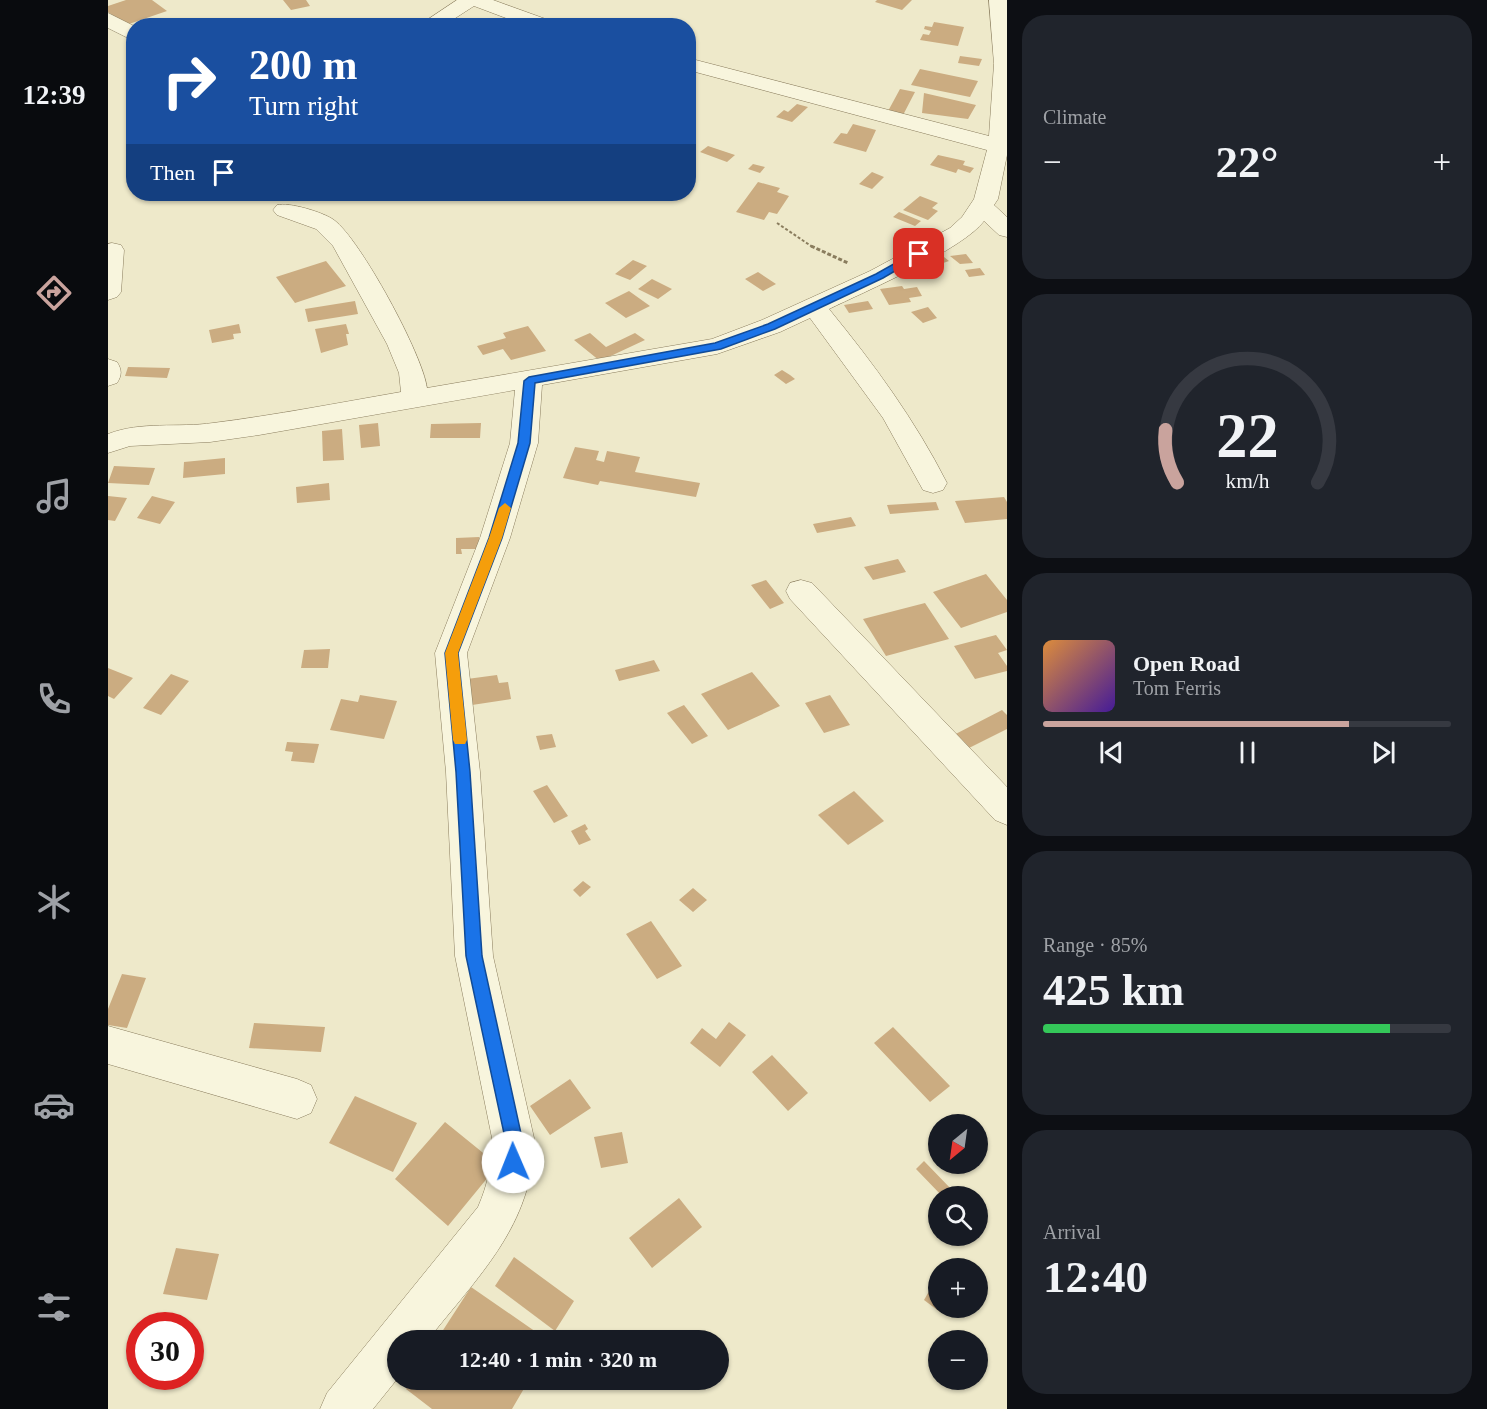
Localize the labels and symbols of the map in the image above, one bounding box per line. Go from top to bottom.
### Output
pin [893,228,944,279]
north arrow [928,1114,988,1174]
position arrow [481,1130,545,1194]
speed limit sign: 30 [126,1312,204,1390]

